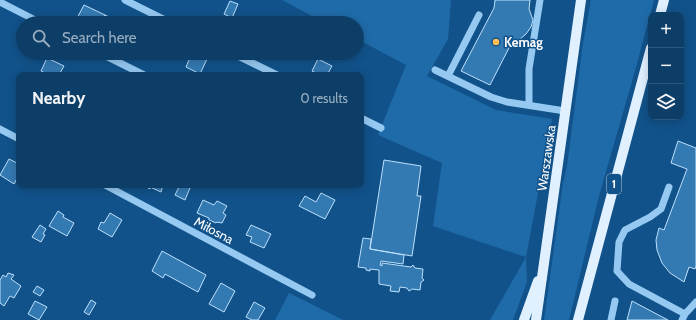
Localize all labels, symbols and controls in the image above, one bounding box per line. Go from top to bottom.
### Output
map controls [648,12,684,120]
button: + [648,12,684,48]
search box [16,16,364,60]
icon: search [30,27,52,49]
text: Search here [62,29,137,47]
place label: Kemag [504,34,543,50]
marker: Kemag [491,37,501,47]
button: − [648,48,684,84]
button: layers [648,84,684,120]
text: Nearby [32,88,85,108]
text: 0 results [300,90,348,106]
street label: Warszawska [533,123,559,192]
road number: 1 [607,174,621,194]
street label: Miłosna [192,213,237,247]

